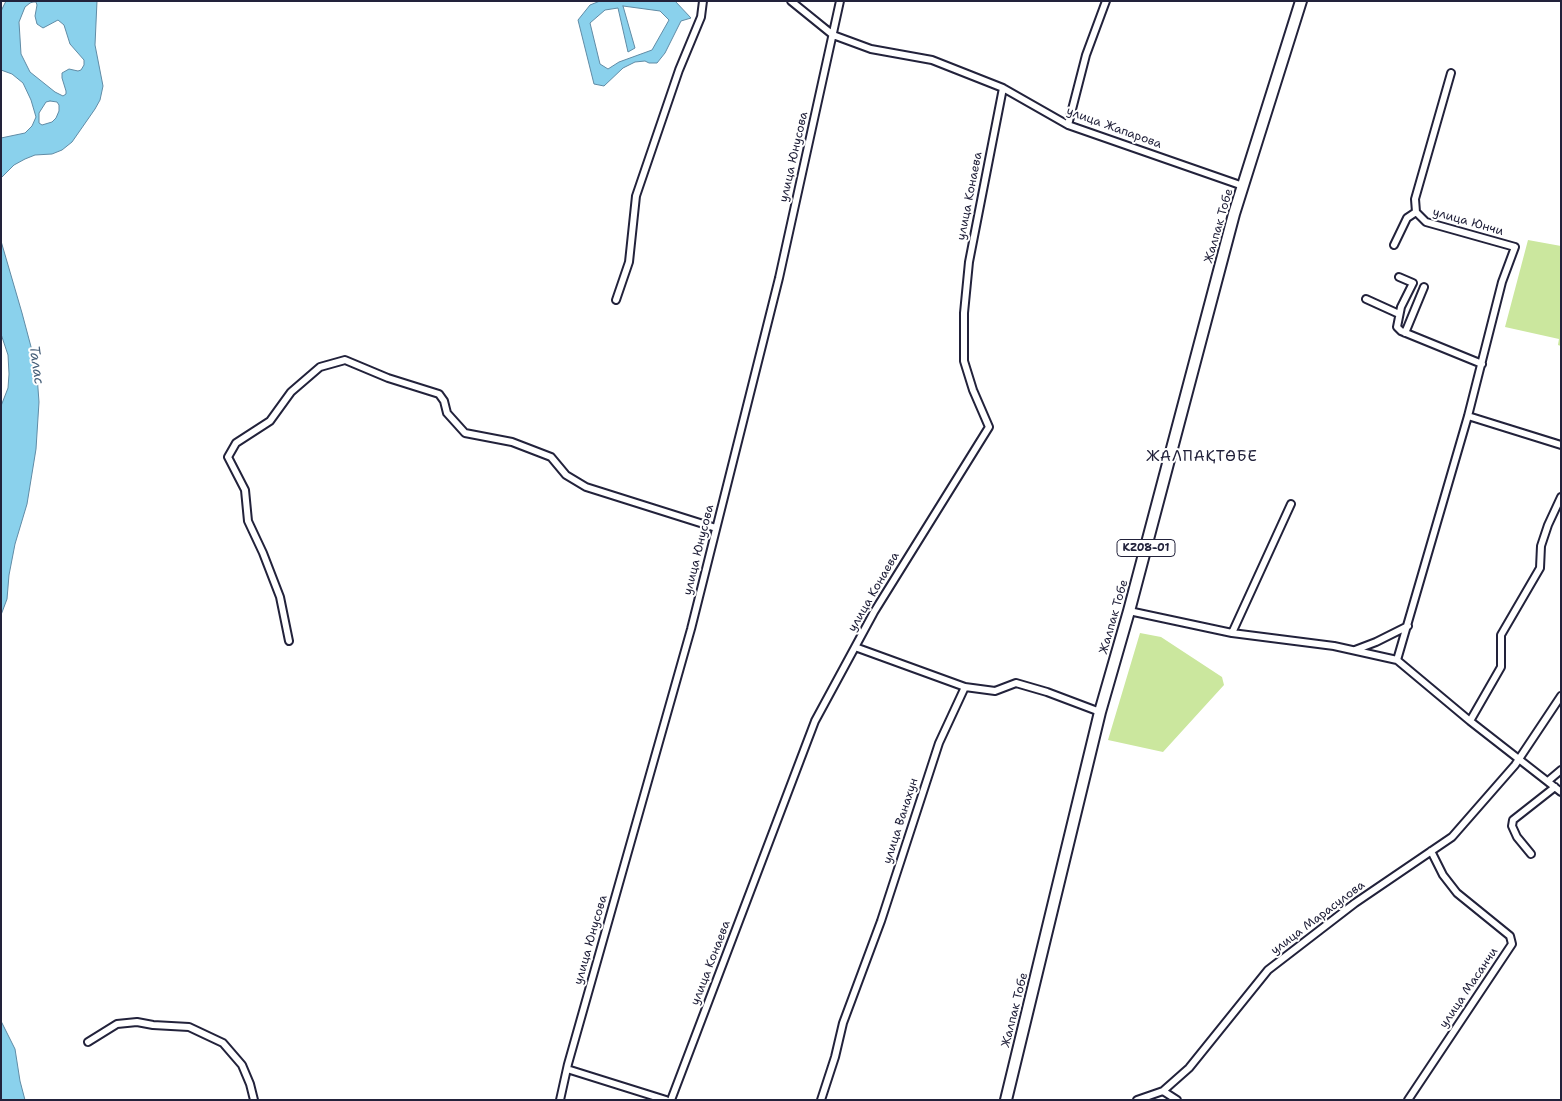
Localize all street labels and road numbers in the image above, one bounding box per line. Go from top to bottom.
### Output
street label: улица Жапарова [1064,104,1164,152]
street label: улица Юнусова [777,110,811,204]
street label: улица Конаева [954,151,986,241]
street label: Жалпак Тобе [1202,187,1236,265]
street label: улица Юнчи [1431,205,1505,239]
street label: улица Юнусова [681,503,717,597]
road number: KZ08-01 [1117,540,1175,556]
street label: улица Конаева [845,550,903,634]
street label: Жалпак Тобе [1097,578,1131,656]
street label: улица Ванахун [880,776,922,866]
street label: улица Марасулова [1268,878,1368,958]
street label: улица Юнусова [571,894,611,986]
street label: улица Конаева [688,919,734,1007]
street label: улица Масанчи [1437,945,1501,1031]
street label: Жалпак Тобе [999,971,1031,1049]

